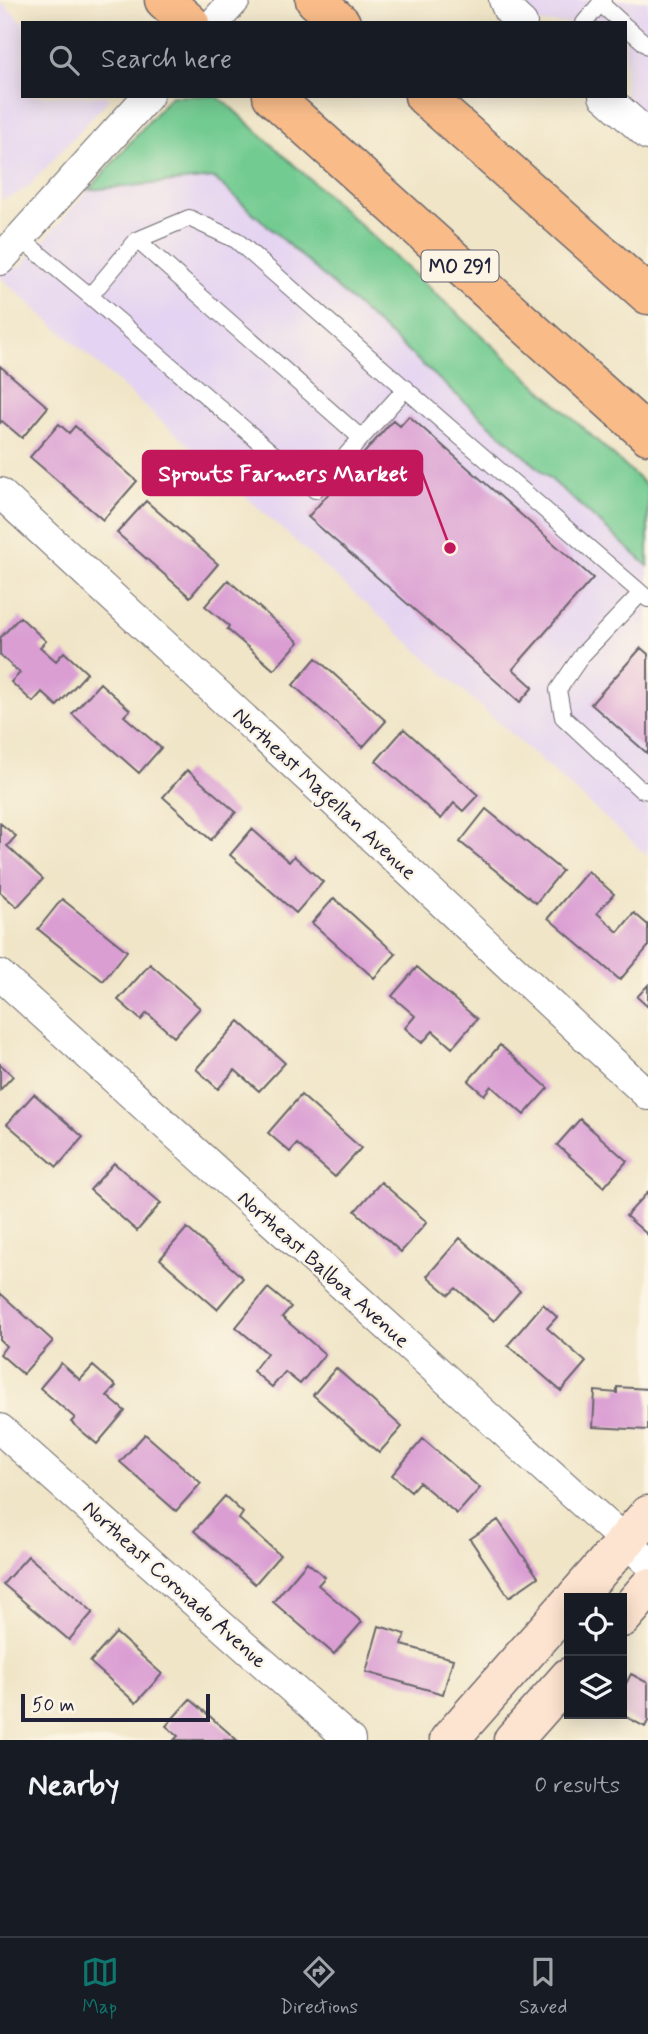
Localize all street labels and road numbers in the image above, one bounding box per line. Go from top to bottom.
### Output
road number: MO 291 [421,250,498,282]
street label: Northeast Magellan Avenue [225,701,422,888]
street label: Northeast Balboa Avenue [231,1185,415,1355]
street label: Northeast Coronado Avenue [76,1495,272,1675]

